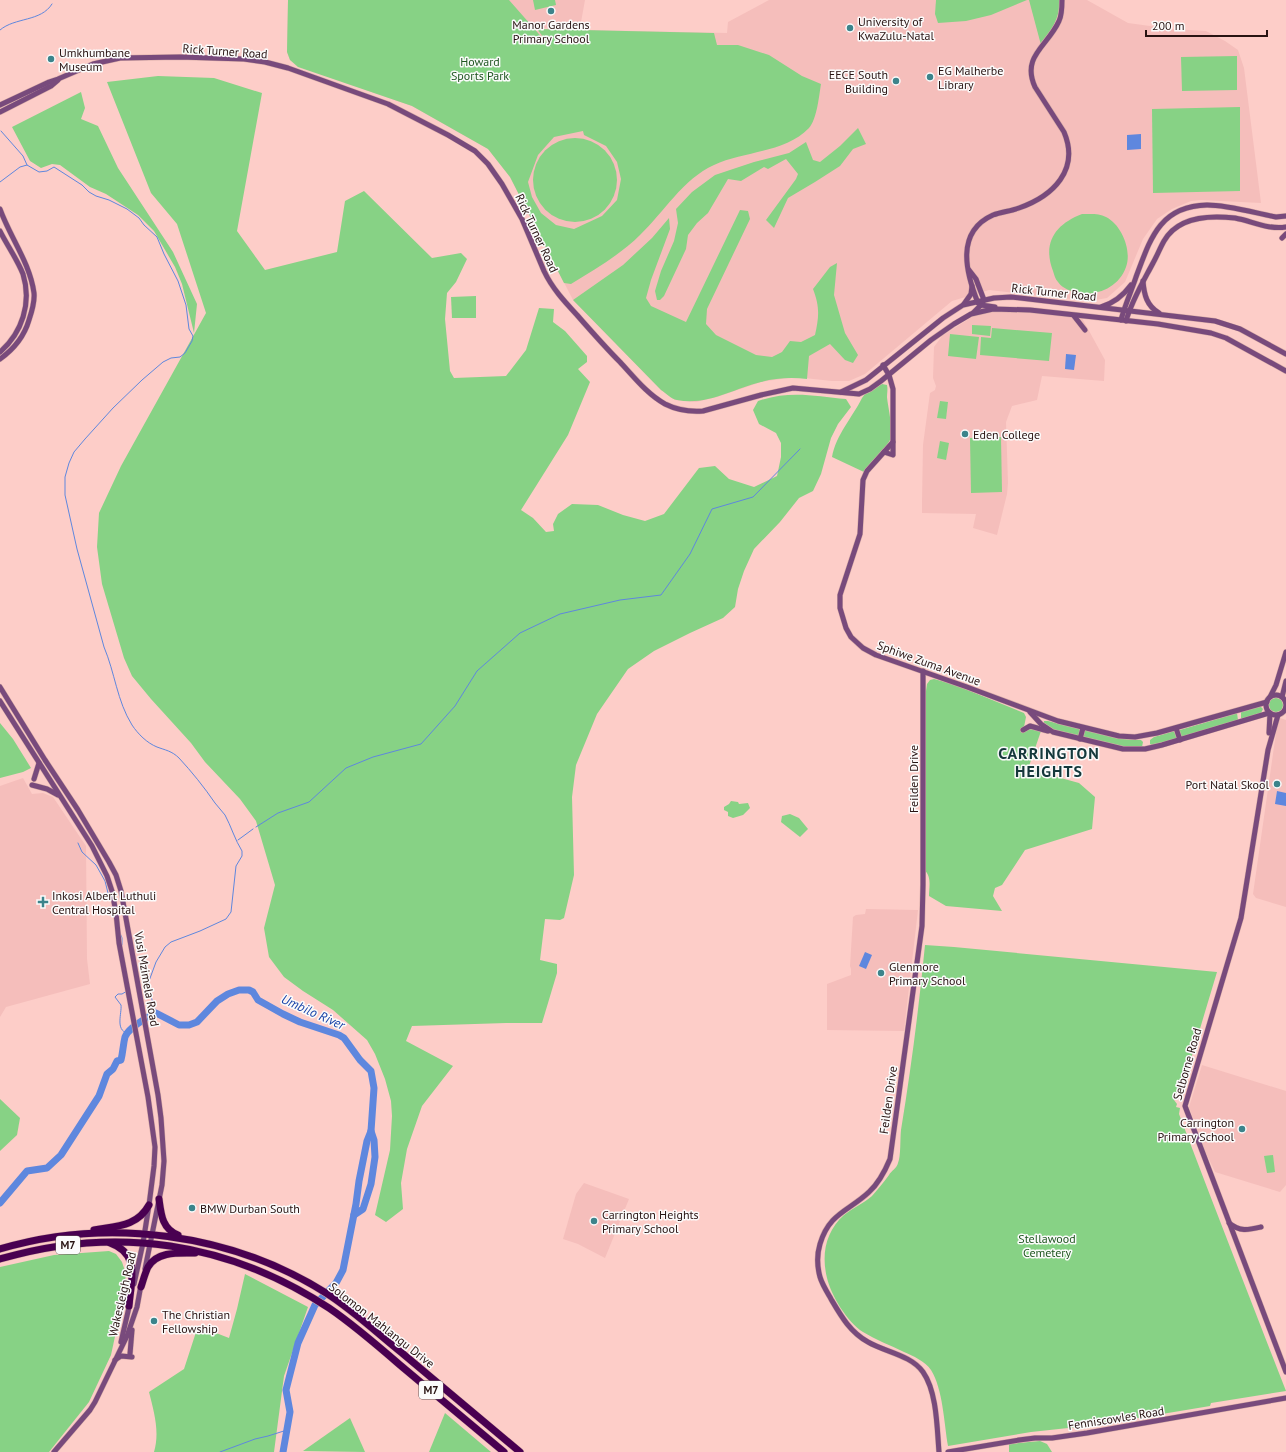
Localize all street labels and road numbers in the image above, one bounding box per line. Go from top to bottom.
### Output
street label: Rick Turner Road [182,41,268,61]
street label: Rick Turner Road [512,191,562,275]
street label: Rick Turner Road [1011,280,1097,304]
street label: Sphiwe Zuma Avenue [875,637,983,689]
street label: Feilden Drive [906,745,921,813]
street label: Vusi Mzimela Road [131,929,163,1028]
street label: Selborne Road [1170,1026,1204,1102]
street label: Feilden Drive [876,1065,900,1135]
road number: M7 [56,1236,80,1254]
street label: Wakesleigh Road [105,1250,139,1338]
street label: Solomon Mahlangu Drive [326,1279,438,1371]
road number: M7 [419,1381,443,1399]
street label: Fenniscowles Road [1067,1403,1165,1433]

